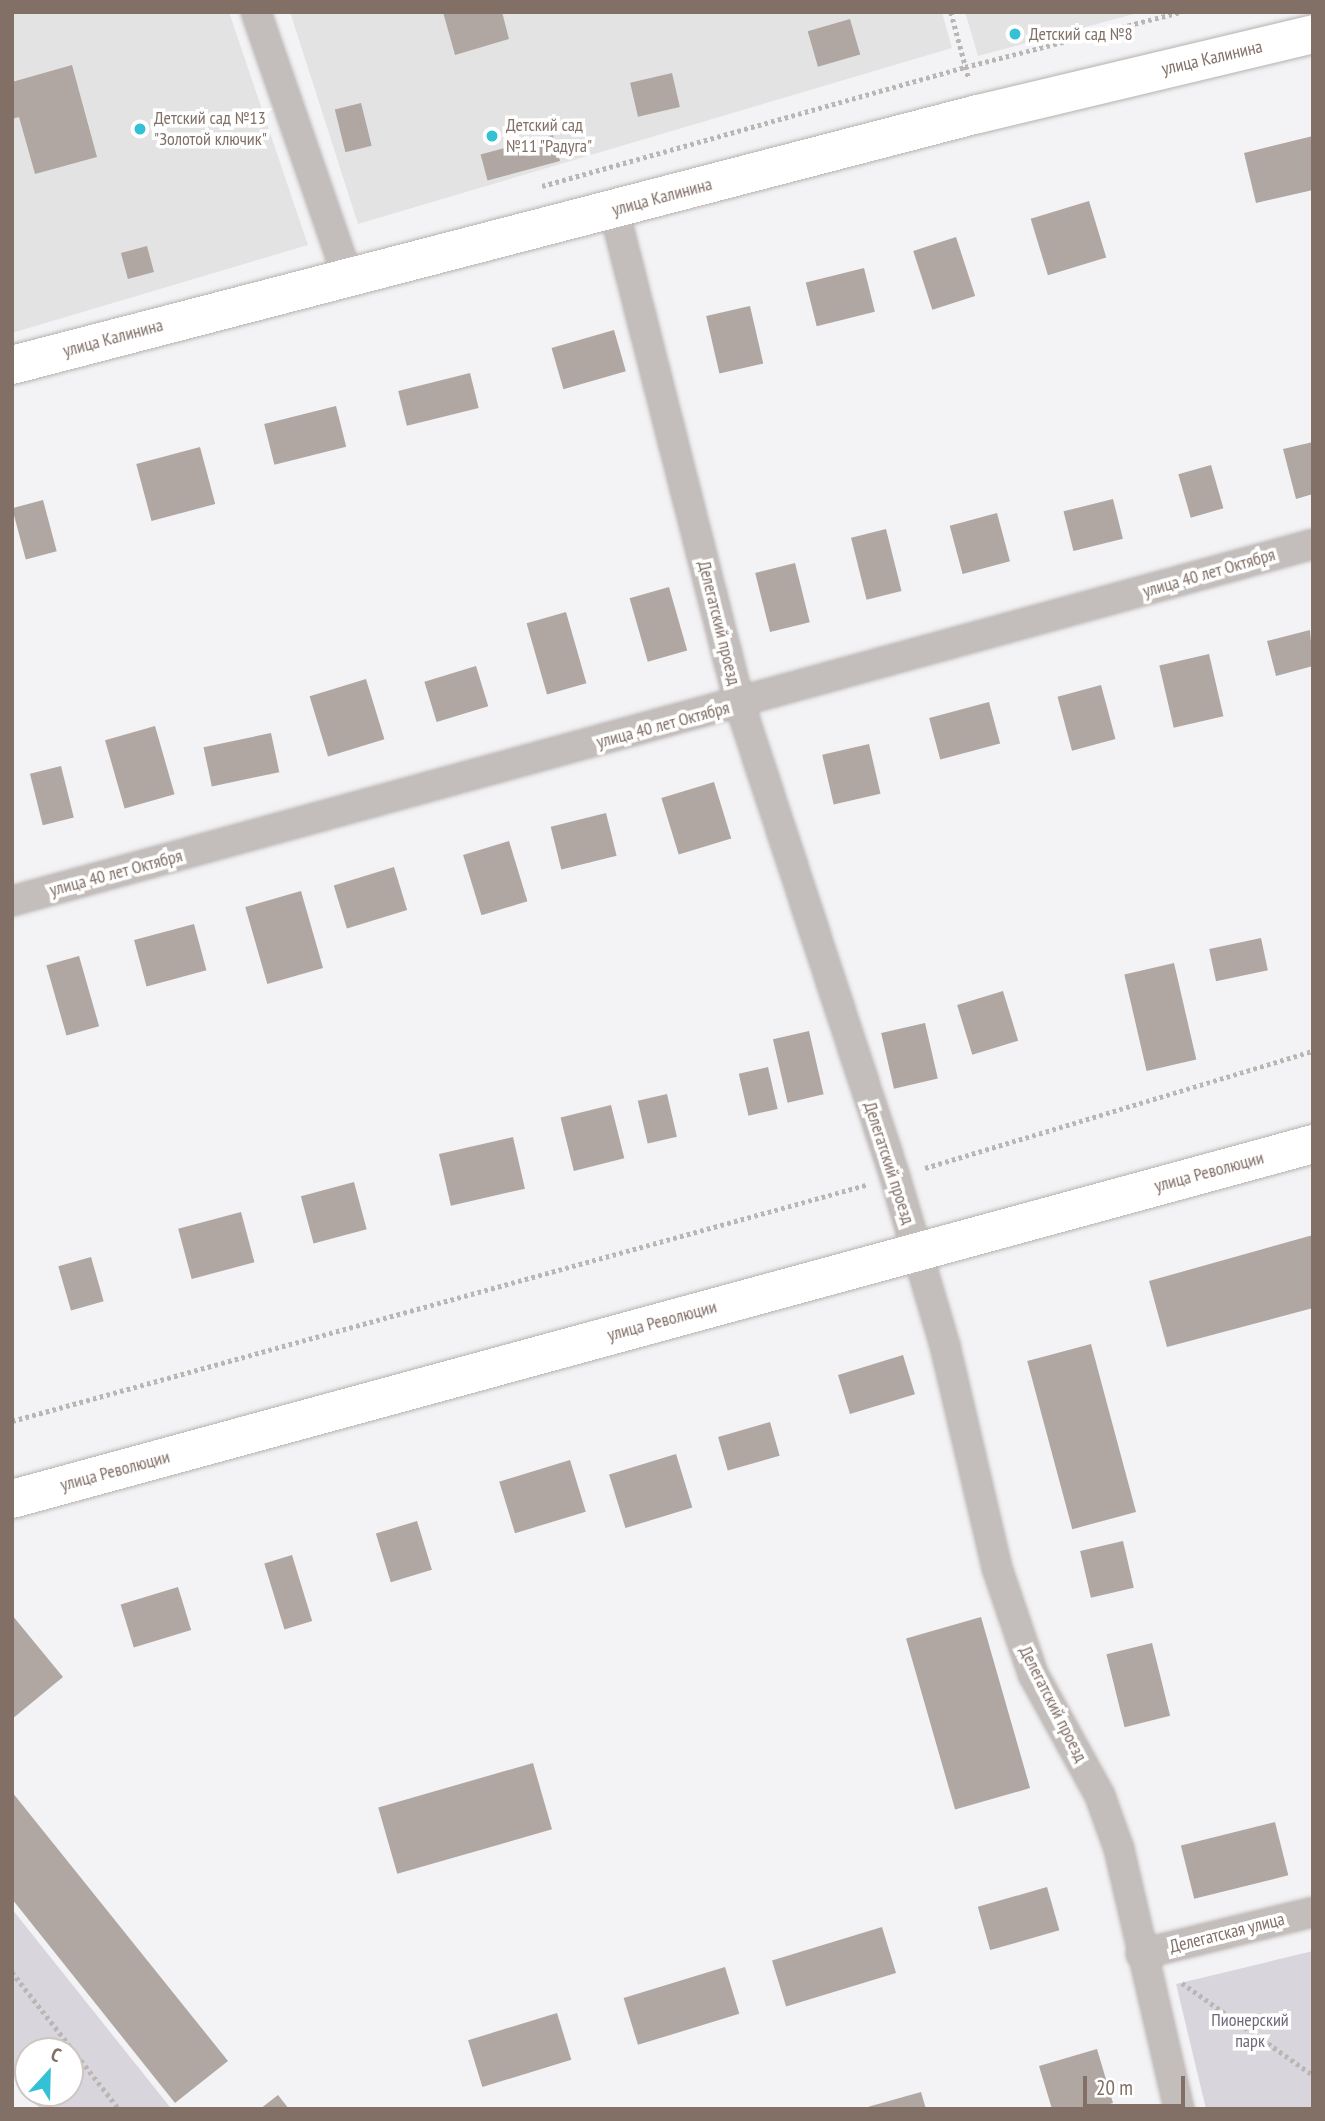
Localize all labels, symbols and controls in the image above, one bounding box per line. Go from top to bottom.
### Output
place label: Детский сад №8 [1029,23,1133,45]
marker: Детский сад №8 [1007,26,1023,42]
street label: улица Калинина [1160,36,1264,80]
place label: Детский сад №13 "Золотой ключик" [154,108,267,150]
place label: Детский сад №11 "Радуга" [506,115,593,158]
marker: Детский сад №13 "Золотой ключик" [132,121,148,137]
marker: Детский сад №11 "Радуга" [484,128,500,144]
street label: улица Калинина [610,173,714,221]
street label: улица Калинина [61,314,165,362]
street label: улица 40 лет Октября [1140,544,1278,602]
street label: Делегатский проезд [693,559,745,687]
street label: улица 40 лет Октября [594,697,732,753]
street label: улица 40 лет Октября [47,845,185,901]
street label: Делегатский проезд [859,1099,919,1227]
street label: улица Революции [1152,1147,1266,1197]
street label: улица Революции [605,1296,719,1346]
street label: улица Революции [58,1446,172,1496]
street label: Делегатский проезд [1014,1642,1092,1766]
street label: Делегатская улица [1167,1908,1287,1958]
park label: Пионерский парк [1211,2010,1289,2052]
north arrow [14,2037,84,2107]
text: С [48,2042,65,2067]
scale bar [1087,2062,1188,2106]
text: 20 m [1096,2074,1133,2101]

